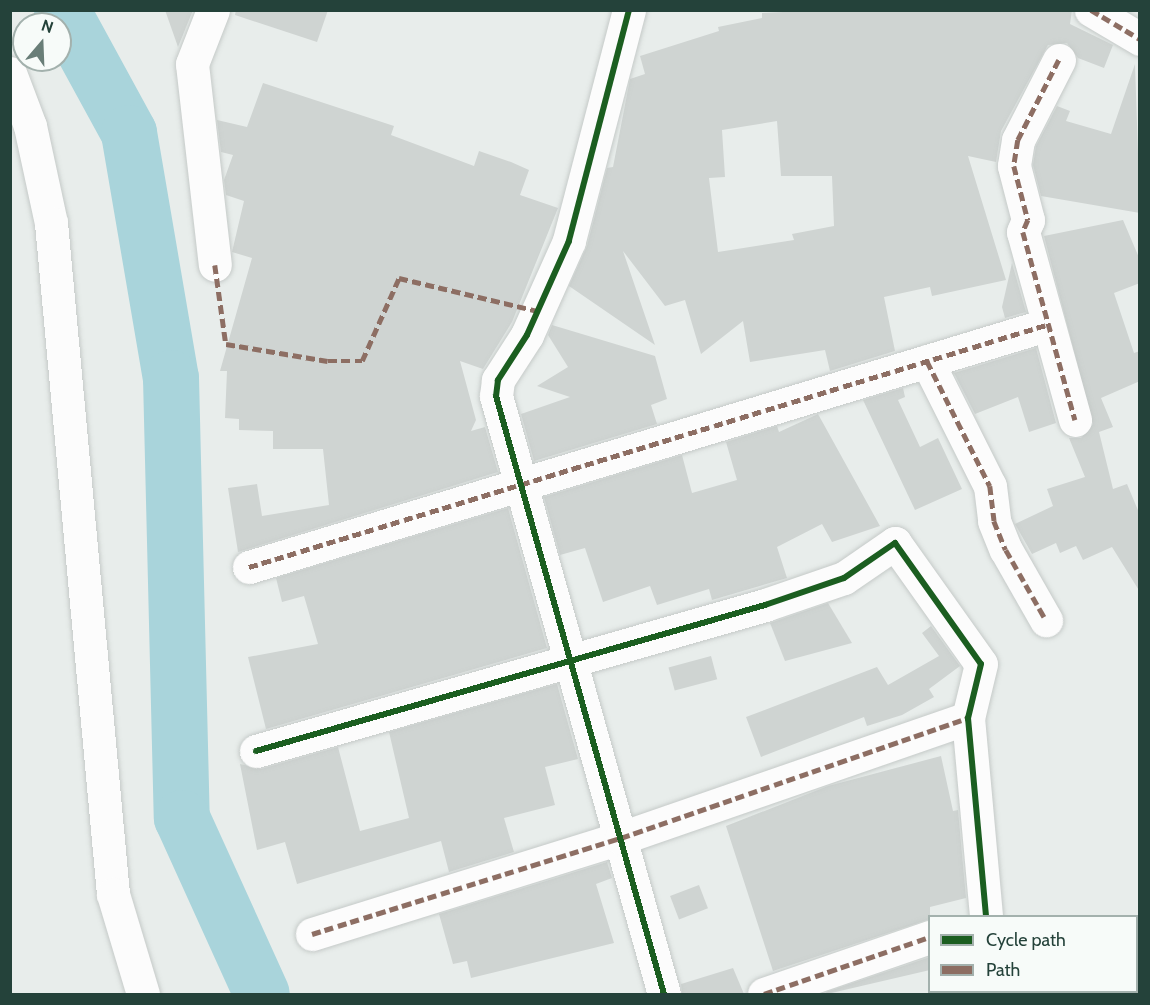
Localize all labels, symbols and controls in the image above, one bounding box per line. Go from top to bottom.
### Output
north arrow [12,12,72,72]
text: N [39,16,56,37]
legend [928,915,1138,993]
text: Cycle path [986,929,1066,951]
text: Path [986,959,1020,981]

